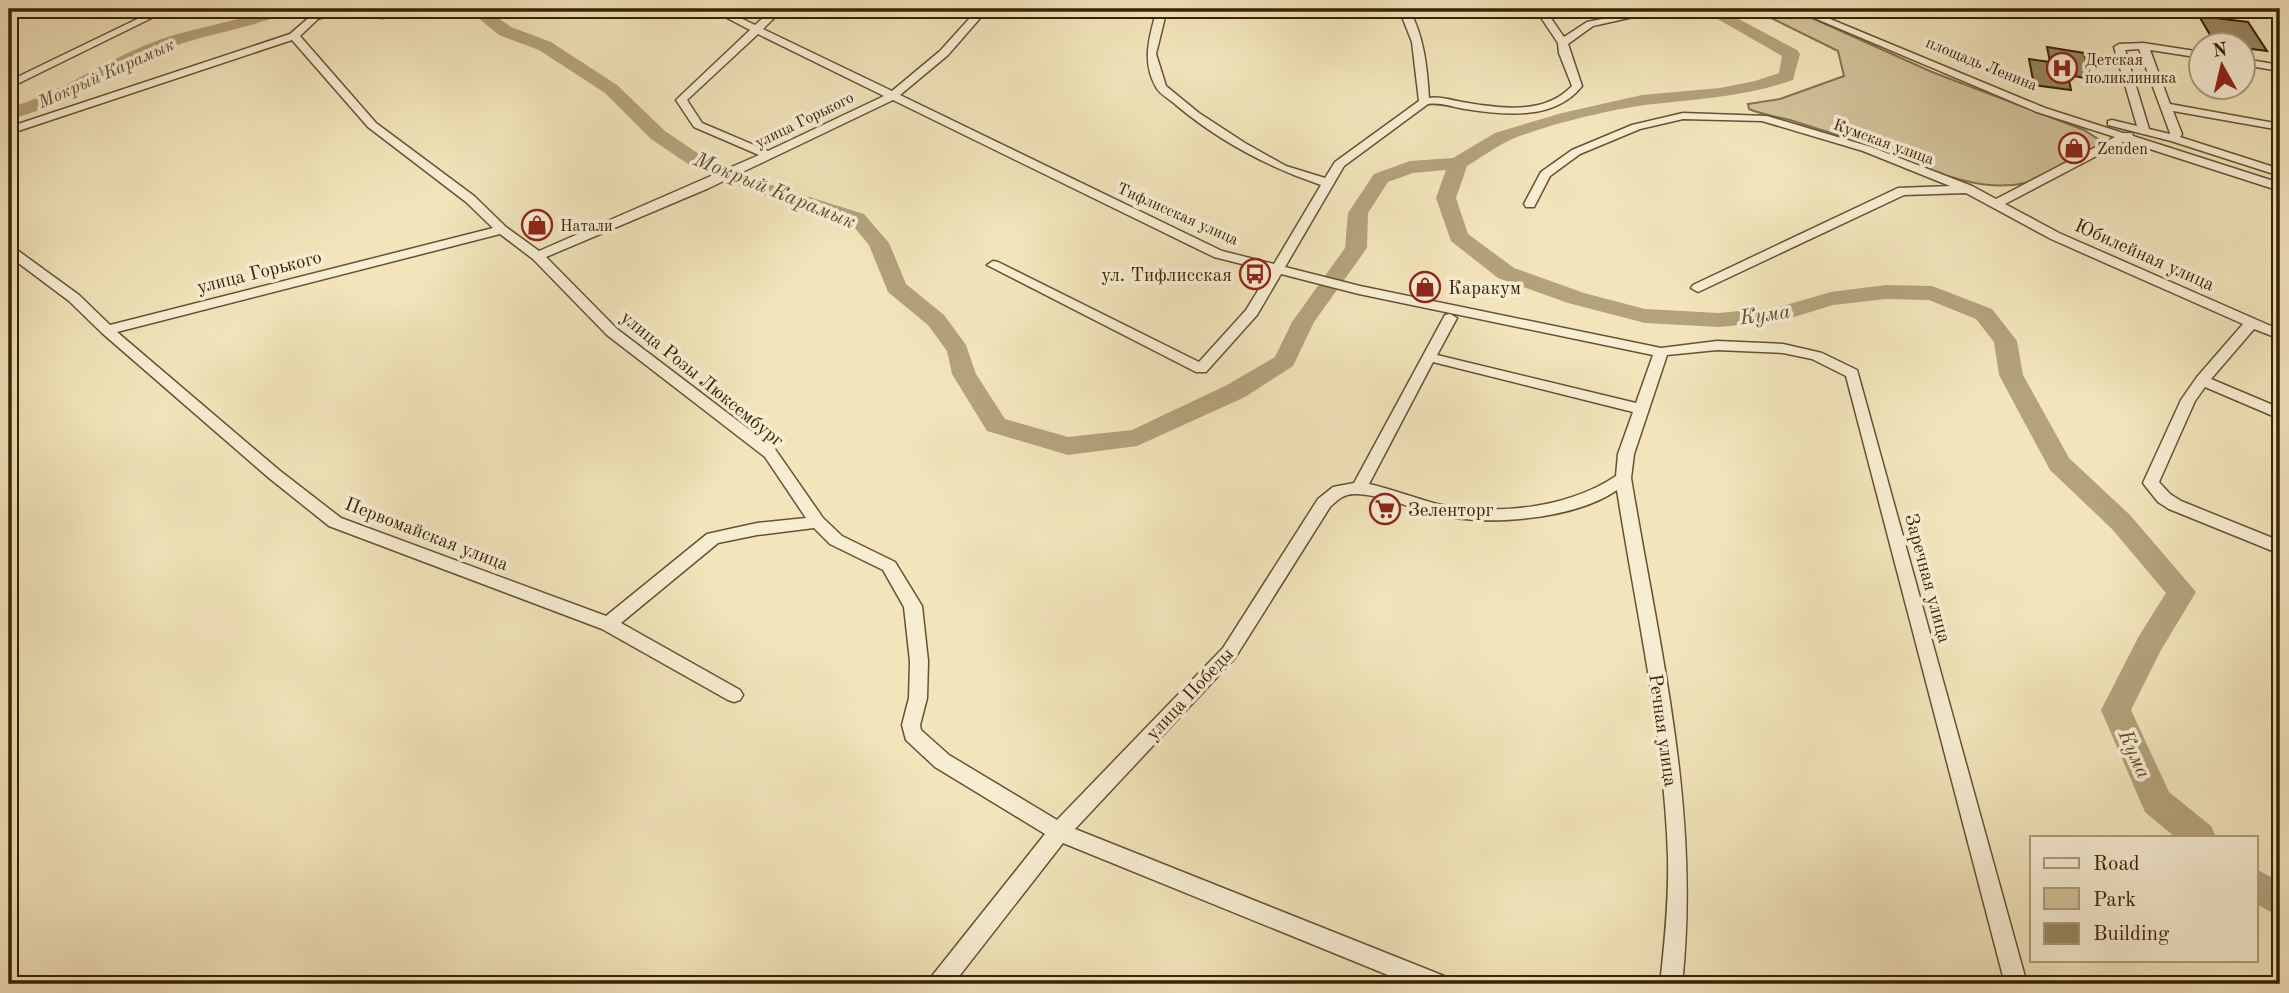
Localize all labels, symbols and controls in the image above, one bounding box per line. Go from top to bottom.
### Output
north arrow [2188,32,2258,102]
street label: площадь Ленина [1923,35,2039,94]
water label: Мокрый Карамык [34,36,178,113]
text: N [2211,41,2229,62]
hospital icon: Детская поликлиника [2045,51,2079,85]
place label: Детская поликлиника [2085,53,2176,87]
street label: улица Горького [753,90,857,152]
street label: Кумская улица [1831,117,1936,169]
shop icon: Zenden [2057,131,2091,165]
place label: Zenden [2097,142,2148,158]
water label: Мокрый Карамык [690,149,858,233]
street label: Тифлисская улица [1114,181,1240,249]
shop icon: Натали [520,208,554,242]
street label: Юбилейная улица [2071,217,2217,296]
place label: Натали [560,219,613,235]
street label: улица Горького [195,249,324,298]
bus stop icon: ул. Тифлисская [1238,257,1272,291]
place label: ул. Тифлисская [1101,267,1232,286]
shop icon: Каракум [1408,270,1442,304]
place label: Каракум [1448,280,1521,299]
water label: Кума [1738,302,1792,330]
street label: улица Розы Люксембург [616,308,787,451]
supermarket icon: Зеленторг [1368,492,1402,526]
street label: Первомайская улица [342,495,511,576]
place label: Зеленторг [1408,502,1494,521]
street label: Заречная улица [1900,512,1953,646]
street label: улица Победы [1144,645,1238,744]
street label: Речная улица [1644,673,1679,789]
water label: Кума [2113,726,2154,782]
legend [2030,836,2258,962]
text: Road [2093,854,2140,875]
text: Park [2093,890,2136,911]
text: Building [2093,924,2170,945]

